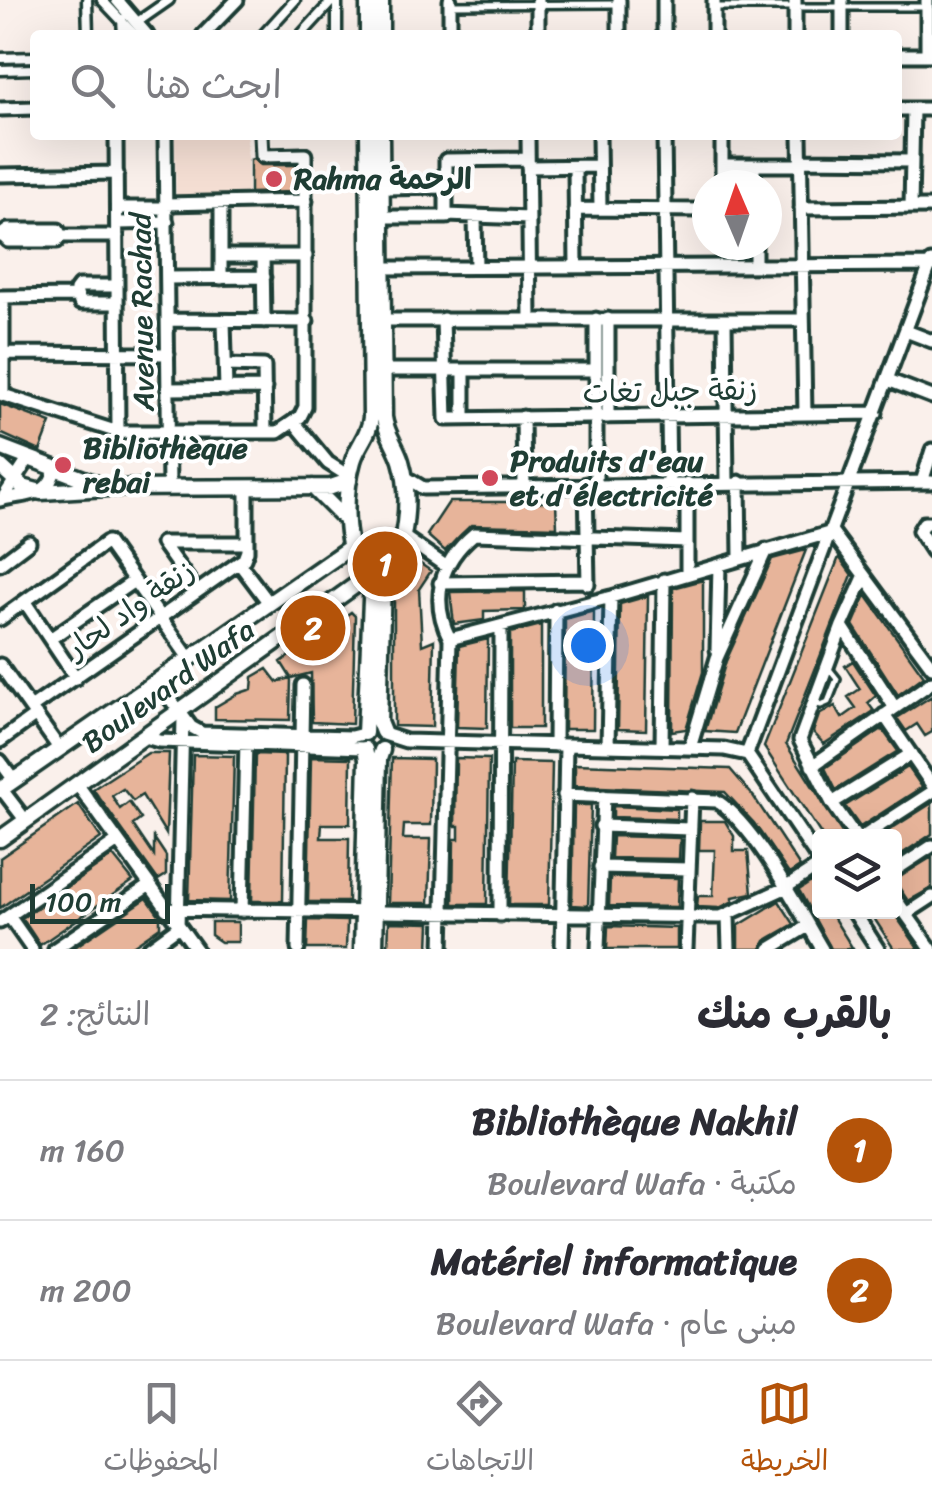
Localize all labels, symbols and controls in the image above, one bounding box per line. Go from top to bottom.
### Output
search box [30,30,902,140]
text: ابحث هنا [145,52,282,119]
icon: search [65,58,120,113]
place label: Rahma الرحمة [293,152,472,206]
marker: Rahma الرحمة [263,168,285,190]
north arrow [692,170,782,260]
street label: Avenue Rachad [113,210,171,413]
street label: زنقة جبل تغات [582,362,758,420]
place label: Bibliothèque rebai [82,421,248,509]
place label: Produits d'eau et d'électricité [509,434,714,522]
marker: Bibliothèque rebai [52,454,74,476]
marker: Produits d'eau et d'électricité [479,467,501,489]
pin: 1 [352,526,418,602]
street label: زنقة واد لحار [51,544,206,675]
pin: 2 [280,590,346,666]
street label: Boulevard Wafa [69,604,267,768]
your location [563,620,614,671]
map controls [812,829,902,919]
button: layers [812,829,902,919]
text: 100 m [45,877,121,926]
scale bar [30,879,170,924]
text: بالقرب منك [697,977,892,1051]
text: النتائج: 2 [40,986,150,1043]
text: Bibliothèque Nakhil [472,1088,797,1155]
text: 160 m [40,1122,125,1179]
text: 1 [853,1122,866,1179]
text: مكتبة · Boulevard Wafa [487,1155,797,1212]
text: Matériel informatique [431,1228,797,1295]
text: 200 m [40,1262,132,1319]
text: 2 [850,1262,869,1319]
text: مبنى عام · Boulevard Wafa [436,1295,797,1352]
tab: المحفوظات [104,1376,219,1485]
tab: الاتجاهات [426,1376,534,1485]
tab: الخريطة [741,1376,828,1485]

